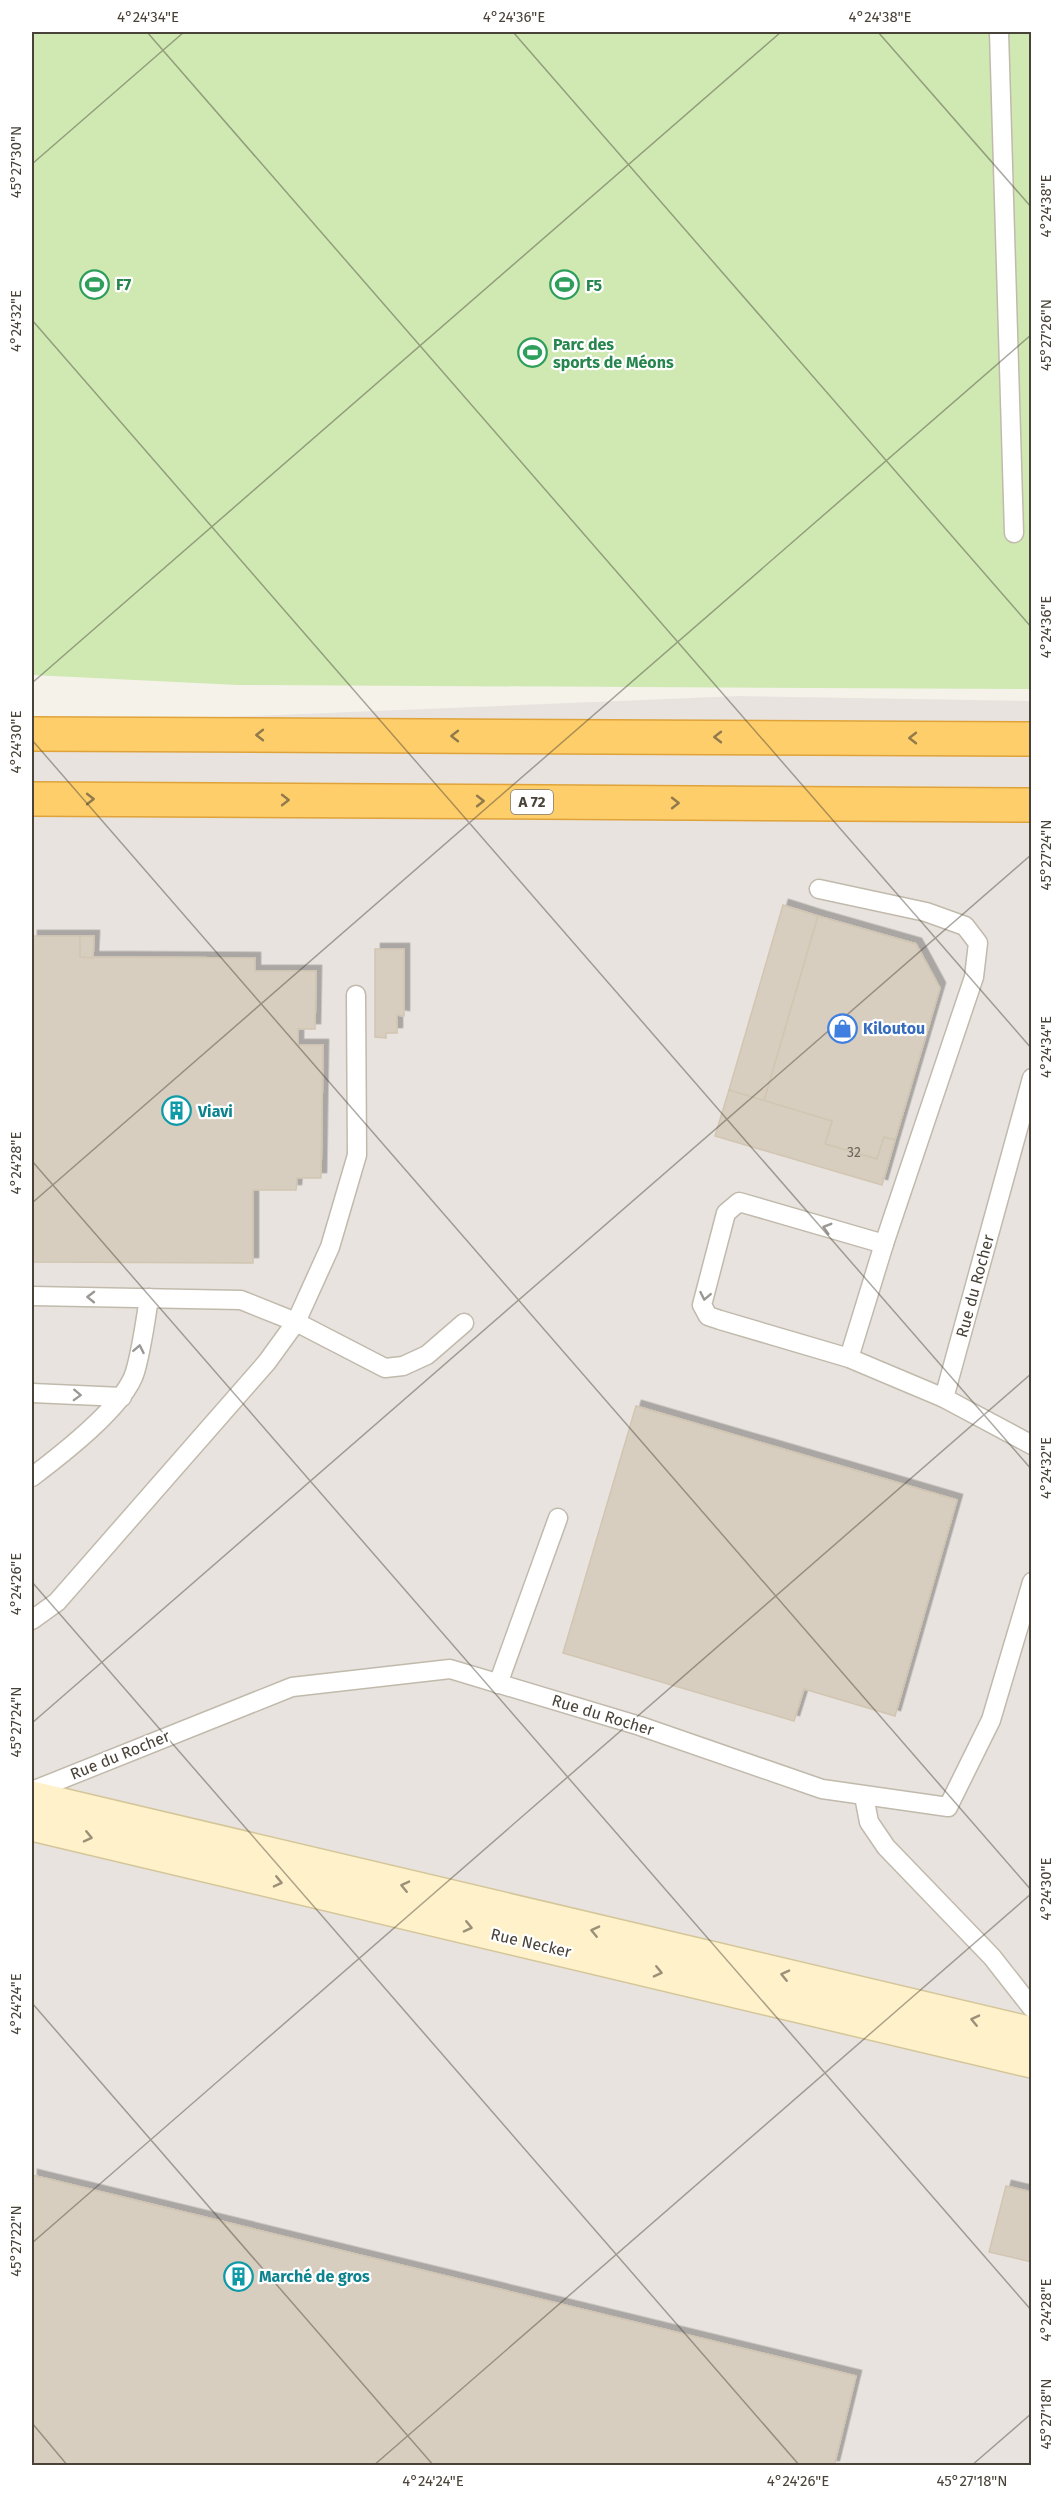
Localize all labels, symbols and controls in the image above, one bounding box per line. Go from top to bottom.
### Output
text: 4°24'34"E [117,8,179,26]
text: 4°24'36"E [483,8,545,26]
text: 4°24'38"E [849,8,911,26]
text: 45°27'30"N [7,126,25,198]
text: 4°24'38"E [1037,175,1055,237]
sports icon: F7 [79,268,111,300]
sports icon: F5 [549,269,581,301]
place label: F7 [116,275,132,294]
place label: F5 [586,276,602,295]
text: 4°24'32"E [7,290,25,352]
text: 45°27'26"N [1037,299,1055,371]
place label: Parc des sports de Méons [553,335,674,372]
sports icon: Parc des sports de Méons [516,337,548,369]
text: 4°24'36"E [1037,596,1055,658]
text: 4°24'30"E [7,710,25,774]
one-way arrow [255,729,264,741]
one-way arrow [450,730,459,742]
one-way arrow [714,731,723,743]
one-way arrow [909,732,918,744]
road number: A 72 [511,790,553,814]
one-way arrow [85,793,94,805]
one-way arrow [280,794,289,806]
one-way arrow [475,795,484,807]
one-way arrow [670,796,679,809]
text: 45°27'24"N [1037,820,1055,890]
shop icon: Kiloutou [826,1012,858,1044]
text: 4°24'34"E [1037,1016,1055,1078]
place label: Kiloutou [863,1019,925,1038]
building icon: Viavi [161,1095,193,1127]
place label: Viavi [197,1102,233,1121]
text: 4°24'28"E [7,1132,25,1194]
house number: 32 [847,1144,861,1161]
one-way arrow [822,1222,832,1235]
street label: Rue du Rocher [952,1232,998,1340]
one-way arrow [86,1291,95,1304]
one-way arrow [699,1291,711,1301]
one-way arrow [133,1344,145,1354]
one-way arrow [72,1389,81,1402]
text: 4°24'32"E [1037,1437,1055,1499]
text: 4°24'26"E [7,1553,25,1615]
text: 45°27'24"N [7,1687,25,1757]
street label: Rue du Rocher [550,1690,657,1740]
street label: Rue du Rocher [67,1726,173,1784]
one-way arrow [83,1830,93,1843]
text: 4°24'30"E [1037,1857,1055,1921]
one-way arrow [273,1875,283,1888]
one-way arrow [400,1880,410,1893]
one-way arrow [463,1920,473,1933]
street label: Rue Necker [489,1924,574,1962]
one-way arrow [590,1925,600,1938]
one-way arrow [652,1965,662,1978]
one-way arrow [780,1970,790,1983]
text: 4°24'24"E [7,1973,25,2035]
one-way arrow [970,2015,980,2028]
text: 45°27'22"N [7,2205,25,2277]
building icon: Marché de gros [222,2260,254,2292]
place label: Marché de gros [259,2267,370,2286]
text: 4°24'28"E [1037,2279,1055,2341]
text: 45°27'18"N [1037,2378,1055,2450]
text: 4°24'24"E [402,2472,464,2490]
text: 4°24'26"E [767,2472,829,2490]
text: 45°27'18"N [936,2472,1008,2490]

